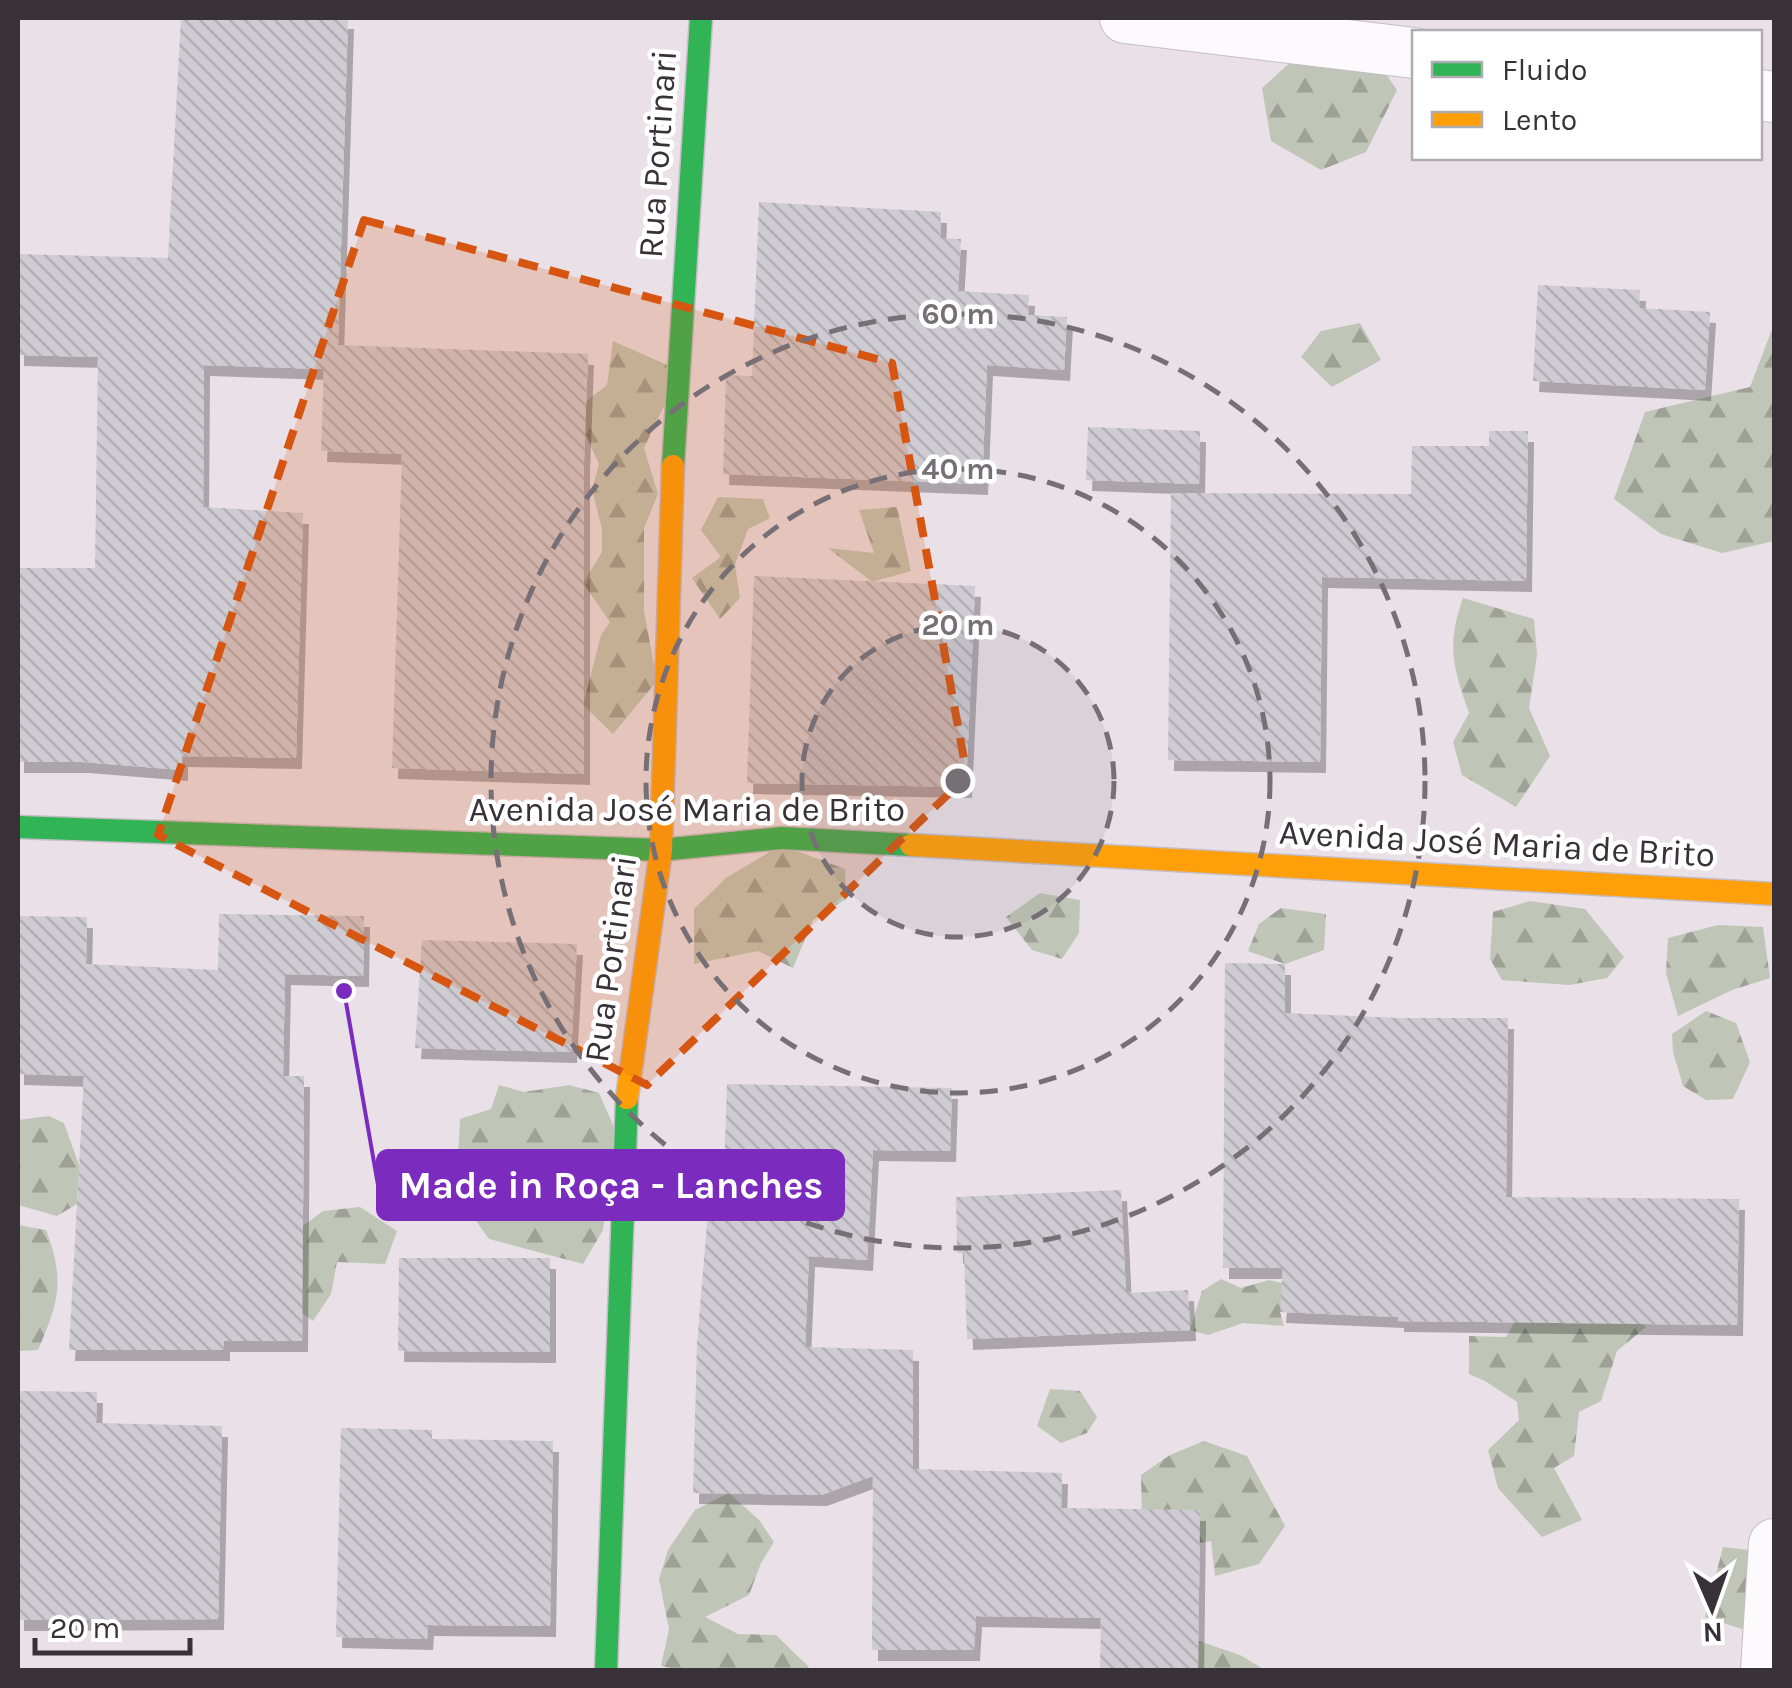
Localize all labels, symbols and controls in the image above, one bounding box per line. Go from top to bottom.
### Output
legend [1412,30,1762,160]
street label: Rua Portinari [630,49,685,259]
text: Fluido [1502,52,1587,88]
text: Lento [1502,102,1577,138]
text: 60 m [921,296,995,332]
text: 40 m [922,451,994,487]
text: 20 m [921,607,995,643]
centre of rings [940,763,976,799]
street label: Avenida José Maria de Brito [469,789,905,830]
street label: Avenida José Maria de Brito [1278,812,1716,875]
street label: Rua Portinari [576,853,645,1065]
callout: Made in Roça - Lanches [378,1151,843,1219]
text: Made in Roça - Lanches [399,1163,823,1208]
north arrow [1662,1558,1762,1658]
scale bar [35,1593,190,1655]
text: 20 m [50,1610,120,1646]
text: N [1702,1616,1723,1649]

